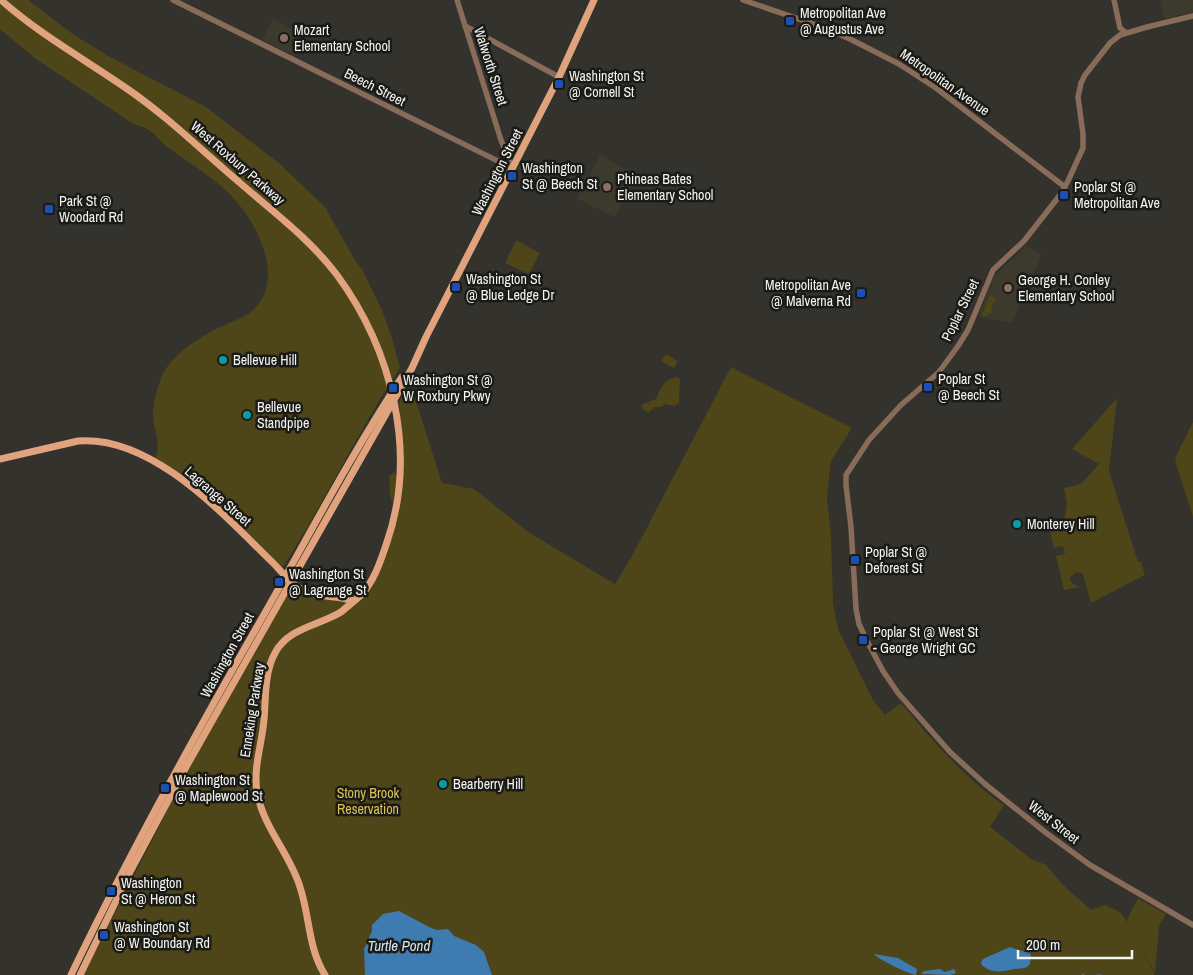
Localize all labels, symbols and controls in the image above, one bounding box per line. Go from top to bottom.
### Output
place label: Metropolitan Ave @ Augustus Ave [800,4,886,38]
marker: Metropolitan Ave @ Augustus Ave [784,15,796,27]
place label: Mozart Elementary School [294,21,390,55]
street label: Walworth Street [470,25,512,107]
marker: Mozart Elementary School [278,32,290,44]
street label: Metropolitan Avenue [897,44,993,120]
street label: Beech Street [341,64,409,110]
place label: Washington St @ Cornell St [569,67,644,101]
marker: Washington St @ Cornell St [553,78,565,90]
street label: West Roxbury Parkway [187,117,289,209]
street label: Washington Street [467,126,527,218]
place label: Washington St @ Beech St [522,159,597,193]
marker: Washington St @ Beech St [506,170,518,182]
place label: Phineas Bates Elementary School [617,170,713,204]
place label: Poplar St @ Metropolitan Ave [1074,178,1160,212]
marker: Phineas Bates Elementary School [601,181,613,193]
marker: Poplar St @ Metropolitan Ave [1058,189,1070,201]
place label: Park St @ Woodard Rd [59,192,123,226]
marker: Park St @ Woodard Rd [43,203,55,215]
place label: Washington St @ Blue Ledge Dr [466,270,554,304]
place label: George H. Conley Elementary School [1018,271,1114,305]
place label: Metropolitan Ave @ Malverna Rd [765,276,851,310]
street label: Poplar Street [937,276,983,344]
marker: Washington St @ Blue Ledge Dr [450,281,462,293]
marker: George H. Conley Elementary School [1002,282,1014,294]
marker: Metropolitan Ave @ Malverna Rd [855,287,867,299]
place label: Bellevue Hill [233,351,297,369]
marker: Bellevue Hill [217,354,229,366]
place label: Poplar St @ Beech St [938,370,999,404]
place label: Washington St @ W Roxbury Pkwy [403,371,493,405]
marker: Poplar St @ Beech St [922,381,934,393]
marker: Washington St @ W Roxbury Pkwy [387,382,399,394]
place label: Bellevue Standpipe [257,398,309,432]
marker: Bellevue Standpipe [241,409,253,421]
street label: Lagrange Street [181,462,255,530]
place label: Monterey Hill [1027,515,1095,533]
marker: Monterey Hill [1011,518,1023,530]
place label: Poplar St @ Deforest St [865,543,927,577]
marker: Poplar St @ Deforest St [849,554,861,566]
place label: Washington St @ Lagrange St [289,565,366,599]
marker: Washington St @ Lagrange St [273,576,285,588]
street label: Washington Street [196,609,258,701]
place label: Poplar St @ West St - George Wright GC [873,623,978,657]
marker: Poplar St @ West St - George Wright GC [857,634,869,646]
street label: Enneking Parkway [236,661,268,759]
place label: Washington St @ Maplewood St [175,771,263,805]
place label: Bearberry Hill [453,775,523,793]
marker: Bearberry Hill [437,778,449,790]
marker: Washington St @ Maplewood St [159,782,171,794]
park label: Stony Brook Reservation [337,784,400,818]
street label: West Street [1025,797,1083,847]
place label: Washington St @ Heron St [121,874,195,908]
marker: Washington St @ Heron St [105,885,117,897]
place label: Washington St @ W Boundary Rd [114,918,210,952]
scale bar [1018,928,1132,960]
marker: Washington St @ W Boundary Rd [98,929,110,941]
text: 200 m [1026,934,1060,955]
water label: Turtle Pond [368,935,430,956]

